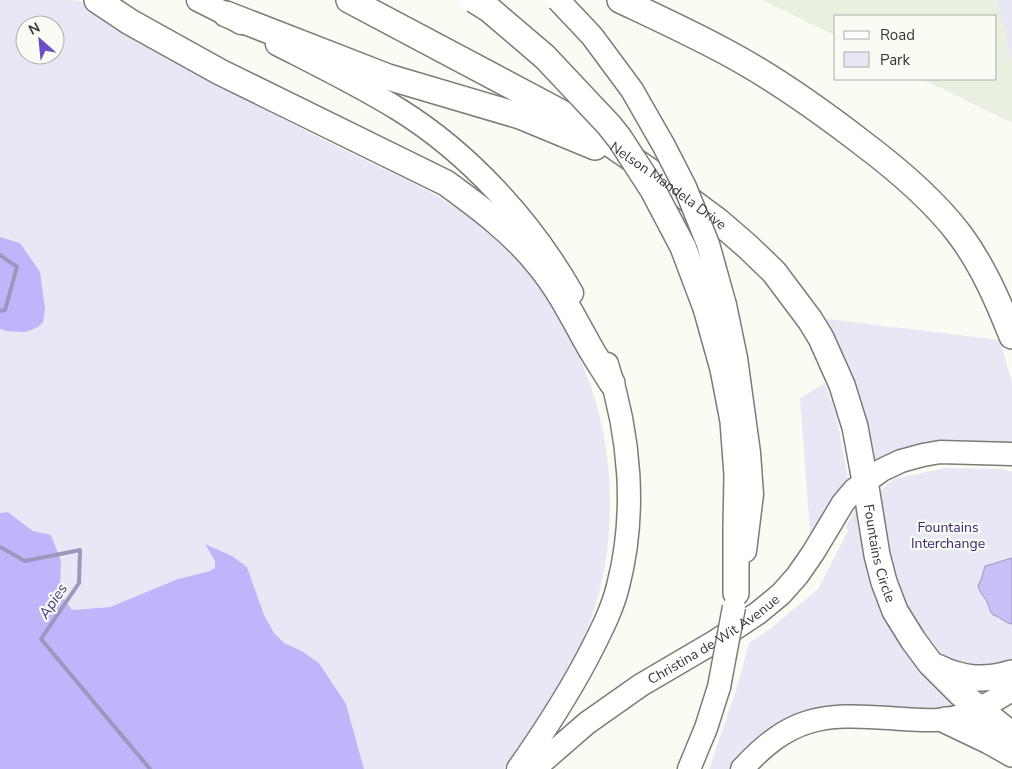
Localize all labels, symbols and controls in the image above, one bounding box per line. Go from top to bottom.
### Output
north arrow [15,15,65,65]
legend [834,15,997,80]
text: N [25,18,43,40]
text: Road [880,25,915,45]
text: Park [880,50,910,70]
street label: Nelson Mandela Drive [606,138,730,234]
street label: Fountains Circle [859,503,900,605]
park label: Fountains Interchange [911,518,985,553]
water label: Apies [33,580,72,623]
street label: Christina de Wit Avenue [644,590,784,689]

